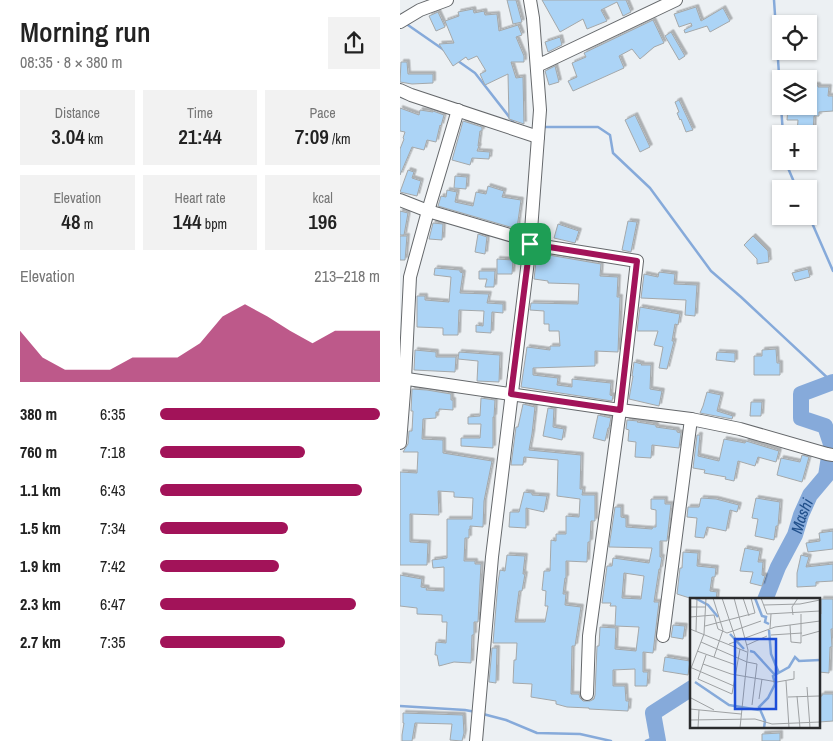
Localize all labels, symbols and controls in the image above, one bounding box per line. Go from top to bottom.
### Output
text: Morning run [20,13,151,51]
map controls [772,15,817,225]
button: locate [772,15,817,60]
button: share [328,17,380,69]
text: 08:35 · 8 × 380 m [20,51,123,73]
button: layers [772,70,817,115]
text: Distance [55,104,100,122]
text: Time [187,104,213,122]
text: Pace [310,104,336,122]
text: 3.04 [51,122,85,151]
text: 21:44 [178,122,222,151]
text: 7:09 [295,122,329,151]
button: + [772,125,817,170]
text: km [85,130,103,148]
text: /km [329,130,351,148]
button: − [772,180,817,225]
text: Elevation [53,189,101,207]
text: Heart rate [174,189,226,207]
text: kcal [312,189,333,207]
text: 48 [61,207,81,236]
text: 144 [173,207,202,236]
text: 196 [308,207,337,236]
text: m [81,215,93,233]
text: bpm [202,215,227,233]
pin [509,223,551,265]
icon: arrive [516,230,544,258]
text: Elevation [20,265,75,287]
text: 213–218 m [314,265,380,287]
text: 380 m [20,403,57,425]
text: 6:35 [100,403,126,425]
text: 760 m [20,441,57,463]
text: 7:18 [100,441,126,463]
text: 1.1 km [20,479,61,501]
text: 6:43 [100,479,126,501]
water label: Mashi [785,494,818,536]
text: 1.5 km [20,517,61,539]
text: 7:34 [100,517,126,539]
text: 1.9 km [20,555,61,577]
text: 7:42 [100,555,126,577]
text: 2.3 km [20,593,61,615]
text: 6:47 [100,593,126,615]
inset map [690,598,820,728]
text: 2.7 km [20,631,61,653]
text: 7:35 [100,631,126,653]

